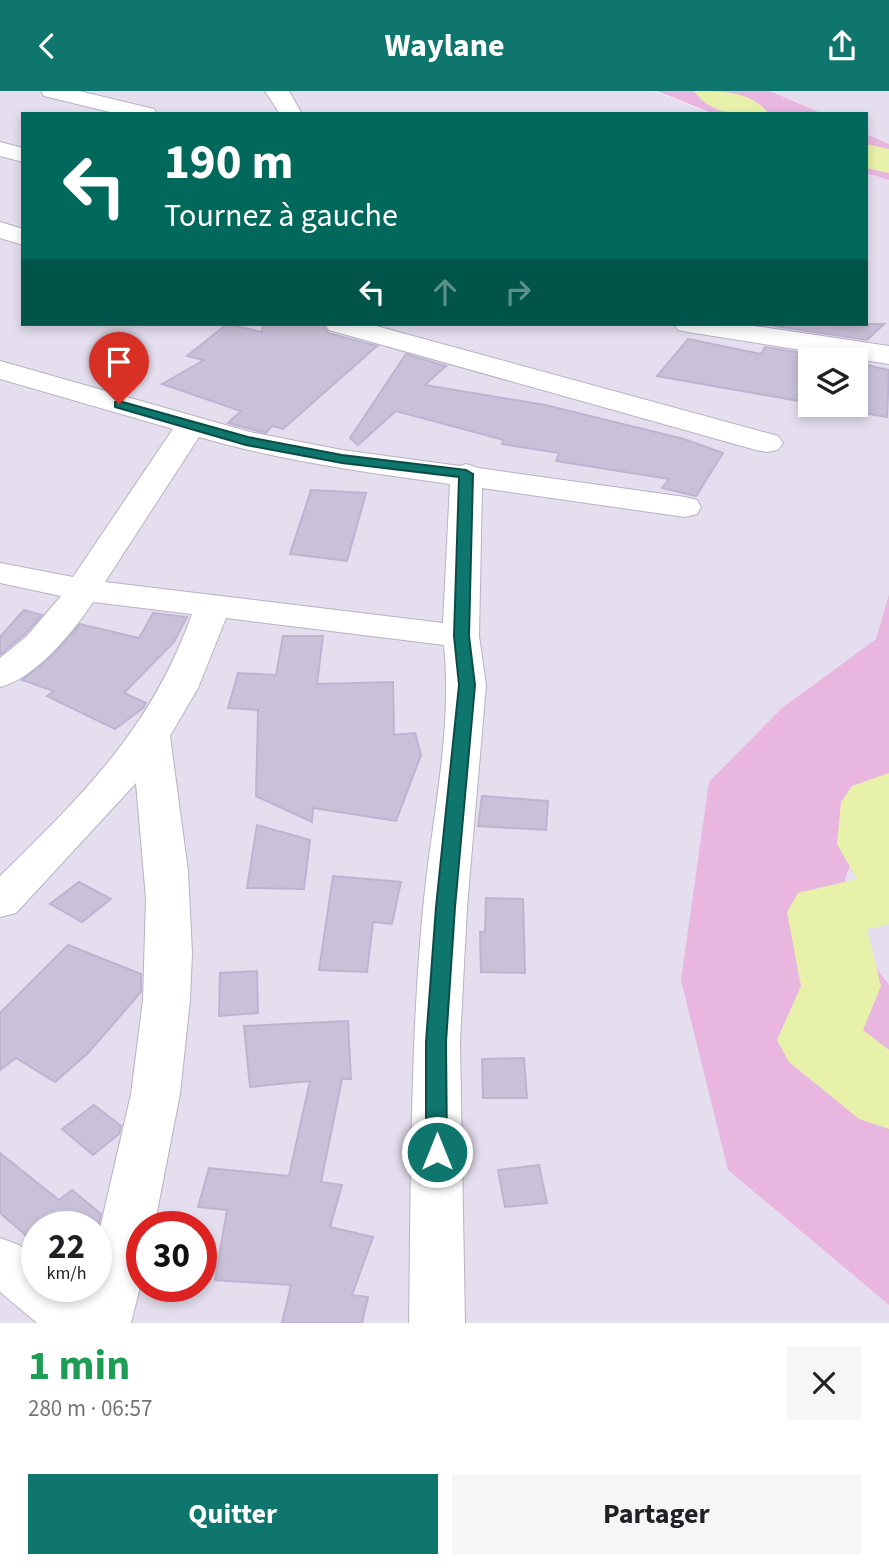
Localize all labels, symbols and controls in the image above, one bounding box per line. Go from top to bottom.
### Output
text: Waylane [384,23,505,69]
icon: back [28,27,66,65]
icon: share [823,27,861,65]
text: 190 m [164,128,293,198]
icon: left [49,140,140,231]
text: Tournez à gauche [164,193,398,239]
icon: left [353,273,391,311]
icon: ahead [426,273,464,311]
icon: right [499,273,537,311]
pin [89,332,149,404]
icon: arrive [100,343,138,381]
map controls [798,347,868,417]
button: layers [798,347,868,417]
position arrow [400,1115,474,1189]
speed limit sign: 30 [126,1211,217,1302]
text: 22 [48,1222,85,1272]
text: km/h [47,1261,86,1286]
text: 1 min [28,1336,130,1396]
button: close [787,1346,861,1420]
text: 280 m · 06:57 [28,1392,152,1425]
button: Quitter [28,1474,438,1554]
button: Partager [452,1474,861,1554]

